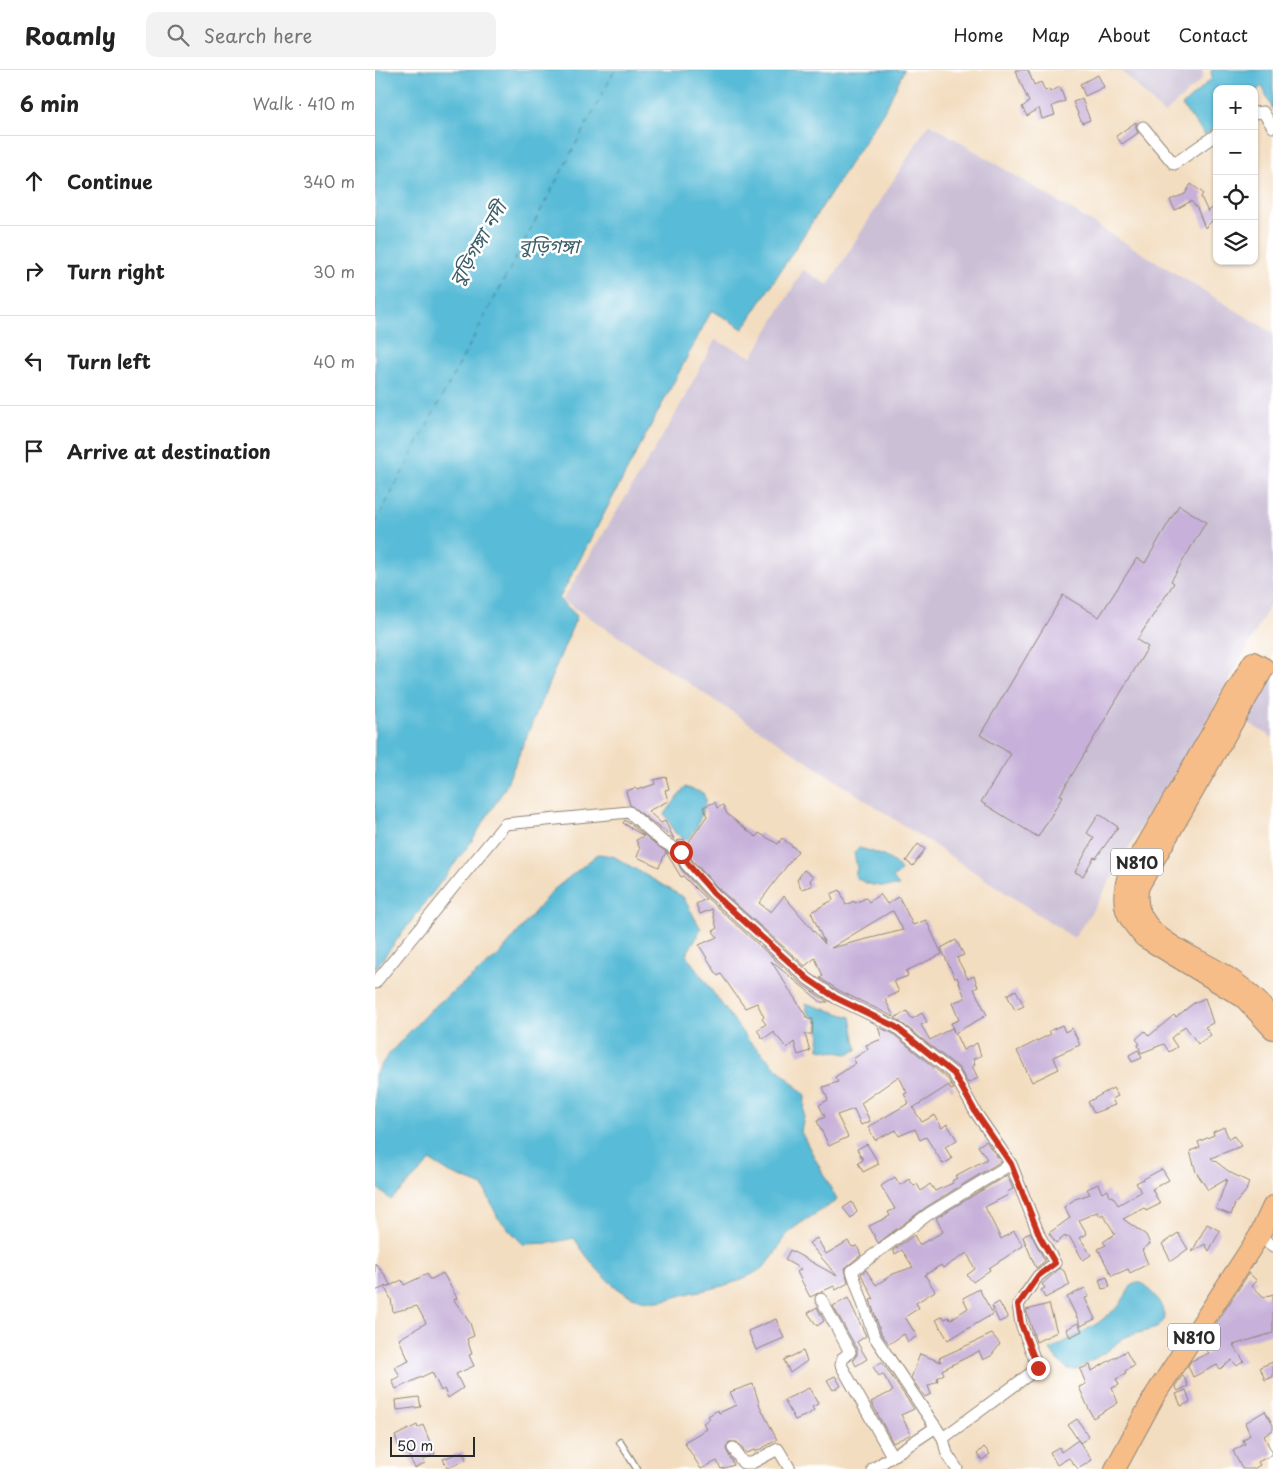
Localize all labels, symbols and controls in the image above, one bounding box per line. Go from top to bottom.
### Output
search box [146,12,496,57]
text: Roamly [25,17,116,53]
icon: search [164,21,192,49]
text: Search here [204,21,312,49]
text: Home [953,21,1003,48]
text: Map [1031,21,1070,48]
text: About [1098,21,1150,48]
text: Contact [1178,21,1248,48]
map controls [1213,85,1258,265]
button: + [1213,85,1258,130]
text: 6 min [20,87,79,119]
text: Walk · 410 m [253,91,355,115]
button: − [1213,130,1258,175]
icon: ahead [20,167,48,195]
text: Continue [67,167,153,195]
text: 340 m [303,169,355,193]
button: locate [1213,175,1258,220]
water label: বুড়িগঙ্গা নদী [442,192,514,290]
button: layers [1213,220,1258,265]
water label: বুড়িগঙ্গা [519,231,583,259]
icon: right [20,257,48,285]
text: Turn right [67,257,165,285]
text: 30 m [313,259,355,283]
icon: left [20,347,48,375]
text: Turn left [67,347,151,375]
text: 40 m [313,349,355,373]
icon: arrive [20,437,48,465]
text: Arrive at destination [67,437,271,465]
route start [670,841,693,864]
road number: N810 [1111,849,1163,876]
road number: N810 [1168,1324,1220,1350]
route end [1027,1357,1050,1380]
scale bar [390,1434,475,1457]
text: 50 m [397,1435,433,1456]

